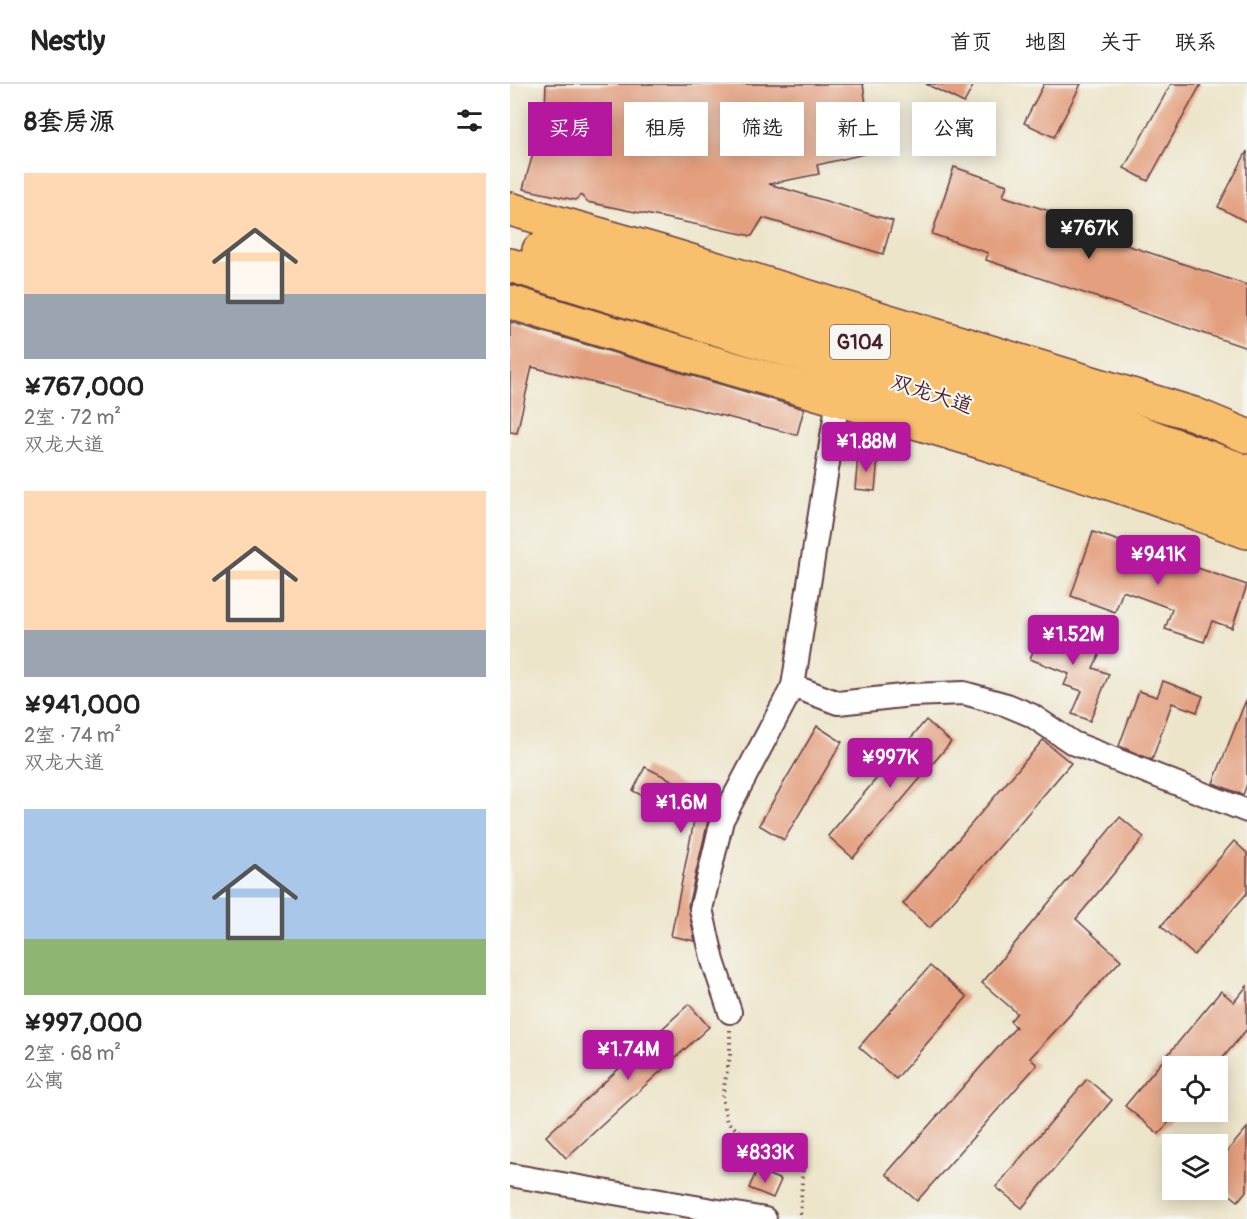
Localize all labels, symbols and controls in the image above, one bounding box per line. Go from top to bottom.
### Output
text: Nestly [30,24,105,59]
text: 首页 [950,29,992,56]
text: 地图 [1025,29,1067,56]
text: 关于 [1100,29,1142,56]
text: 联系 [1175,29,1217,56]
chip: 买房 [528,102,612,156]
chip: 租房 [624,102,708,156]
chip: 筛选 [720,102,804,156]
chip: 新上 [816,102,900,156]
chip: 公寓 [912,102,996,156]
icon: filters [453,104,486,137]
text: 8套房源 [24,106,115,138]
pin: ¥767K [1047,209,1131,260]
icon: home [201,212,309,320]
text: ¥767K [1060,216,1118,241]
road number: G104 [830,325,890,359]
street label: 双龙大道 [888,368,976,420]
text: ¥767,000 [24,371,144,403]
text: 2室 · 72 m² [24,405,121,430]
pin: ¥1.88M [817,422,915,473]
text: ¥1.88M [836,429,896,454]
text: 双龙大道 [24,432,104,457]
icon: home [201,530,309,638]
pin: ¥941K [1116,535,1200,586]
text: ¥941K [1130,542,1186,567]
pin: ¥1.52M [1024,615,1122,666]
text: ¥1.52M [1042,622,1104,647]
text: ¥941,000 [24,689,141,721]
text: 2室 · 74 m² [24,723,121,748]
pin: ¥997K [848,738,932,789]
text: ¥997K [861,745,919,770]
text: 双龙大道 [24,750,104,775]
pin: ¥1.6M [639,783,723,834]
text: ¥1.6M [655,790,707,815]
icon: home [201,848,309,956]
text: ¥997,000 [24,1007,142,1039]
pin: ¥1.74M [579,1030,677,1081]
text: ¥1.74M [597,1037,659,1062]
text: 2室 · 68 m² [24,1041,121,1066]
map controls [1162,1056,1228,1200]
button: locate [1162,1056,1228,1122]
text: 公寓 [24,1068,64,1093]
pin: ¥833K [723,1133,807,1184]
button: layers [1162,1134,1228,1200]
text: ¥833K [736,1140,794,1165]

